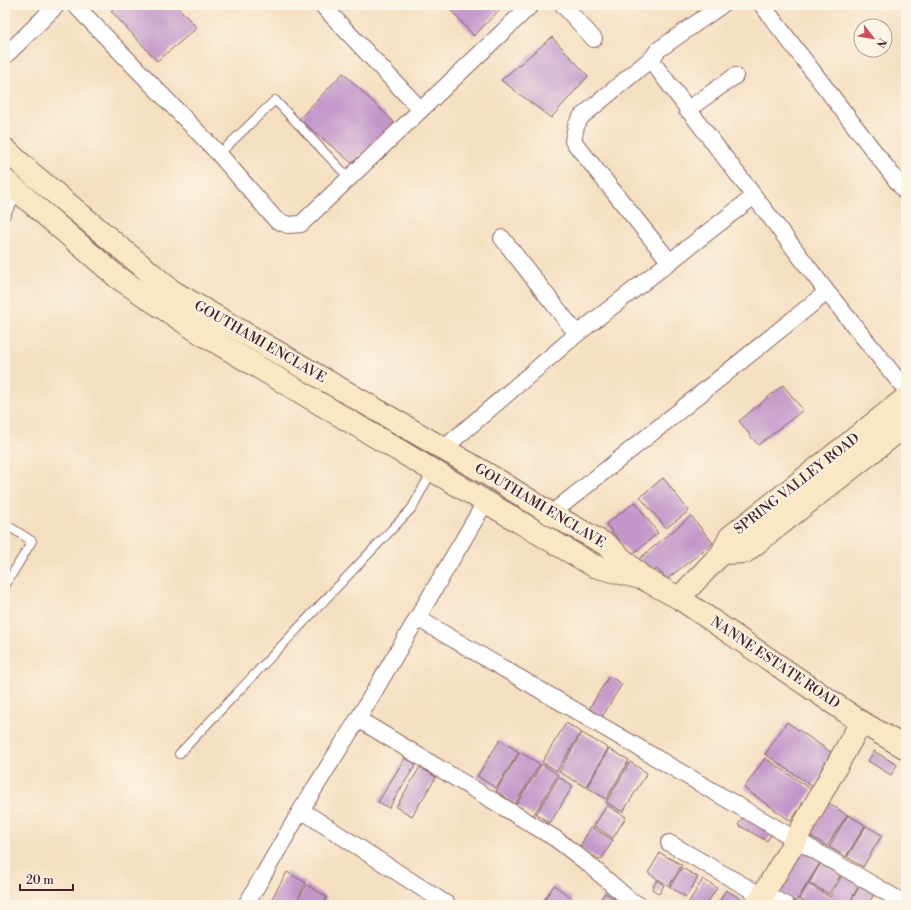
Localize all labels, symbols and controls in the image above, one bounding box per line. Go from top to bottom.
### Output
north arrow [853,18,893,58]
text: N [872,35,889,50]
street label: GOUTHAMI ENCLAVE [191,297,329,387]
street label: SPRING VALLEY ROAD [731,429,864,539]
street label: GOUTHAMI ENCLAVE [471,460,609,552]
street label: NANNE ESTATE ROAD [707,613,843,713]
scale bar [20,866,73,892]
text: 20 m [26,873,54,888]

